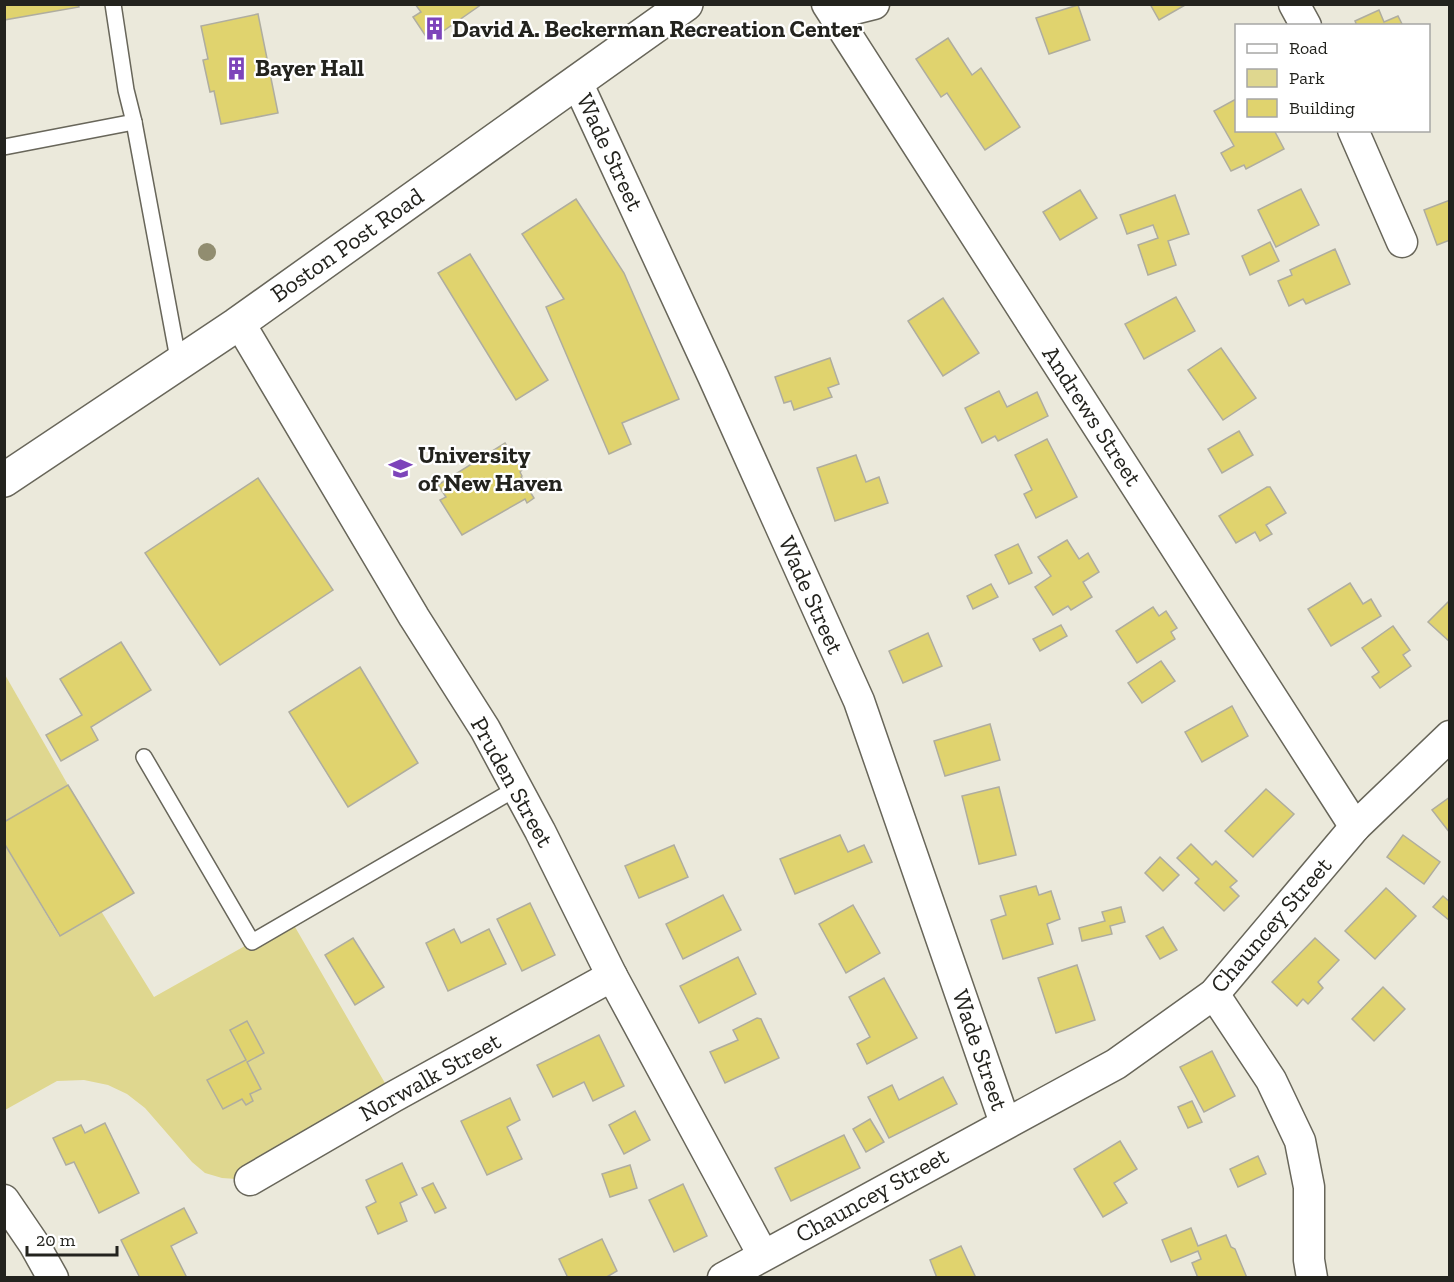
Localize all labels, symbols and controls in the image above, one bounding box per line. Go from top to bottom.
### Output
place label: David A. Beckerman Recreation Center [452,14,863,43]
building icon: David A. Beckerman Recreation Center [421,16,447,42]
legend [1235,24,1430,132]
text: Road [1289,37,1328,59]
place label: Bayer Hall [255,53,364,82]
building icon: Bayer Hall [224,55,250,81]
text: Park [1289,67,1325,89]
street label: Wade Street [571,89,650,215]
text: Building [1289,97,1355,119]
street label: Boston Post Road [265,181,429,308]
street label: Andrews Street [1036,340,1148,491]
place label: University of New Haven [418,440,563,497]
school or university icon: University of New Haven [387,456,413,482]
street label: Wade Street [773,531,850,658]
street label: Pruden Street [465,712,560,852]
street label: Chauncey Street [1204,851,1337,998]
street label: Wade Street [946,985,1015,1114]
street label: Norwalk Street [354,1026,506,1127]
street label: Chauncey Street [790,1141,953,1248]
scale bar [27,1219,117,1257]
text: 20 m [36,1229,76,1251]

